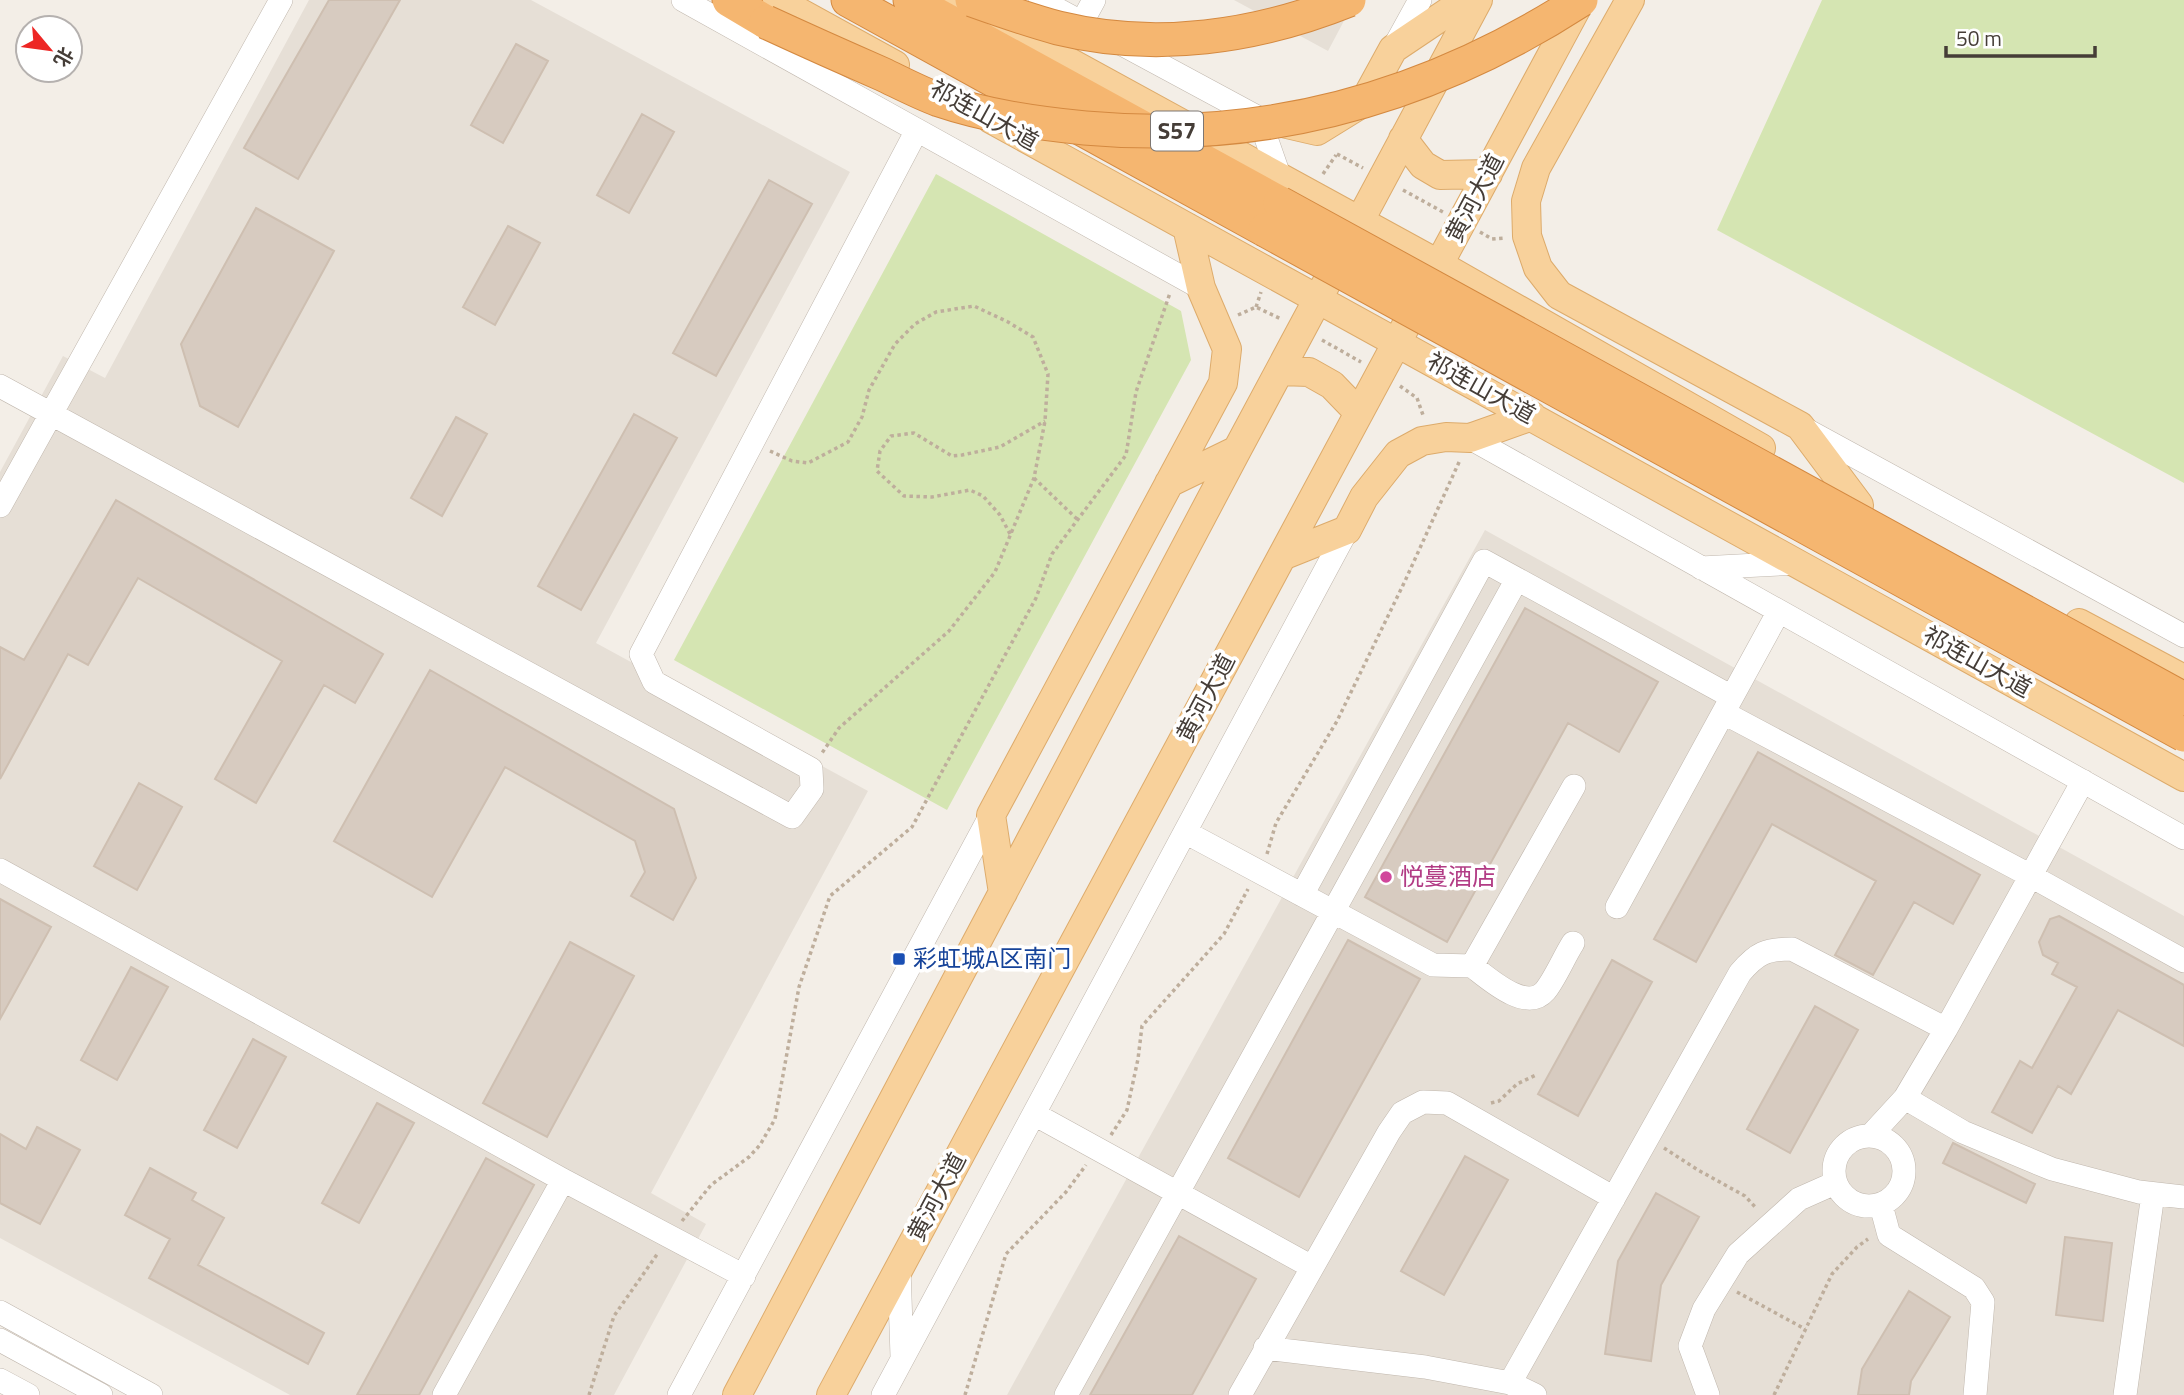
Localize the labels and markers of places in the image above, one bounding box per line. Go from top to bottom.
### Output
place label: 悦蔓酒店 [1400,858,1496,894]
marker: 悦蔓酒店 [1378,869,1394,885]
place label: 彩虹城A区南门 [913,940,1071,976]
marker: 彩虹城A区南门 [891,951,907,967]

